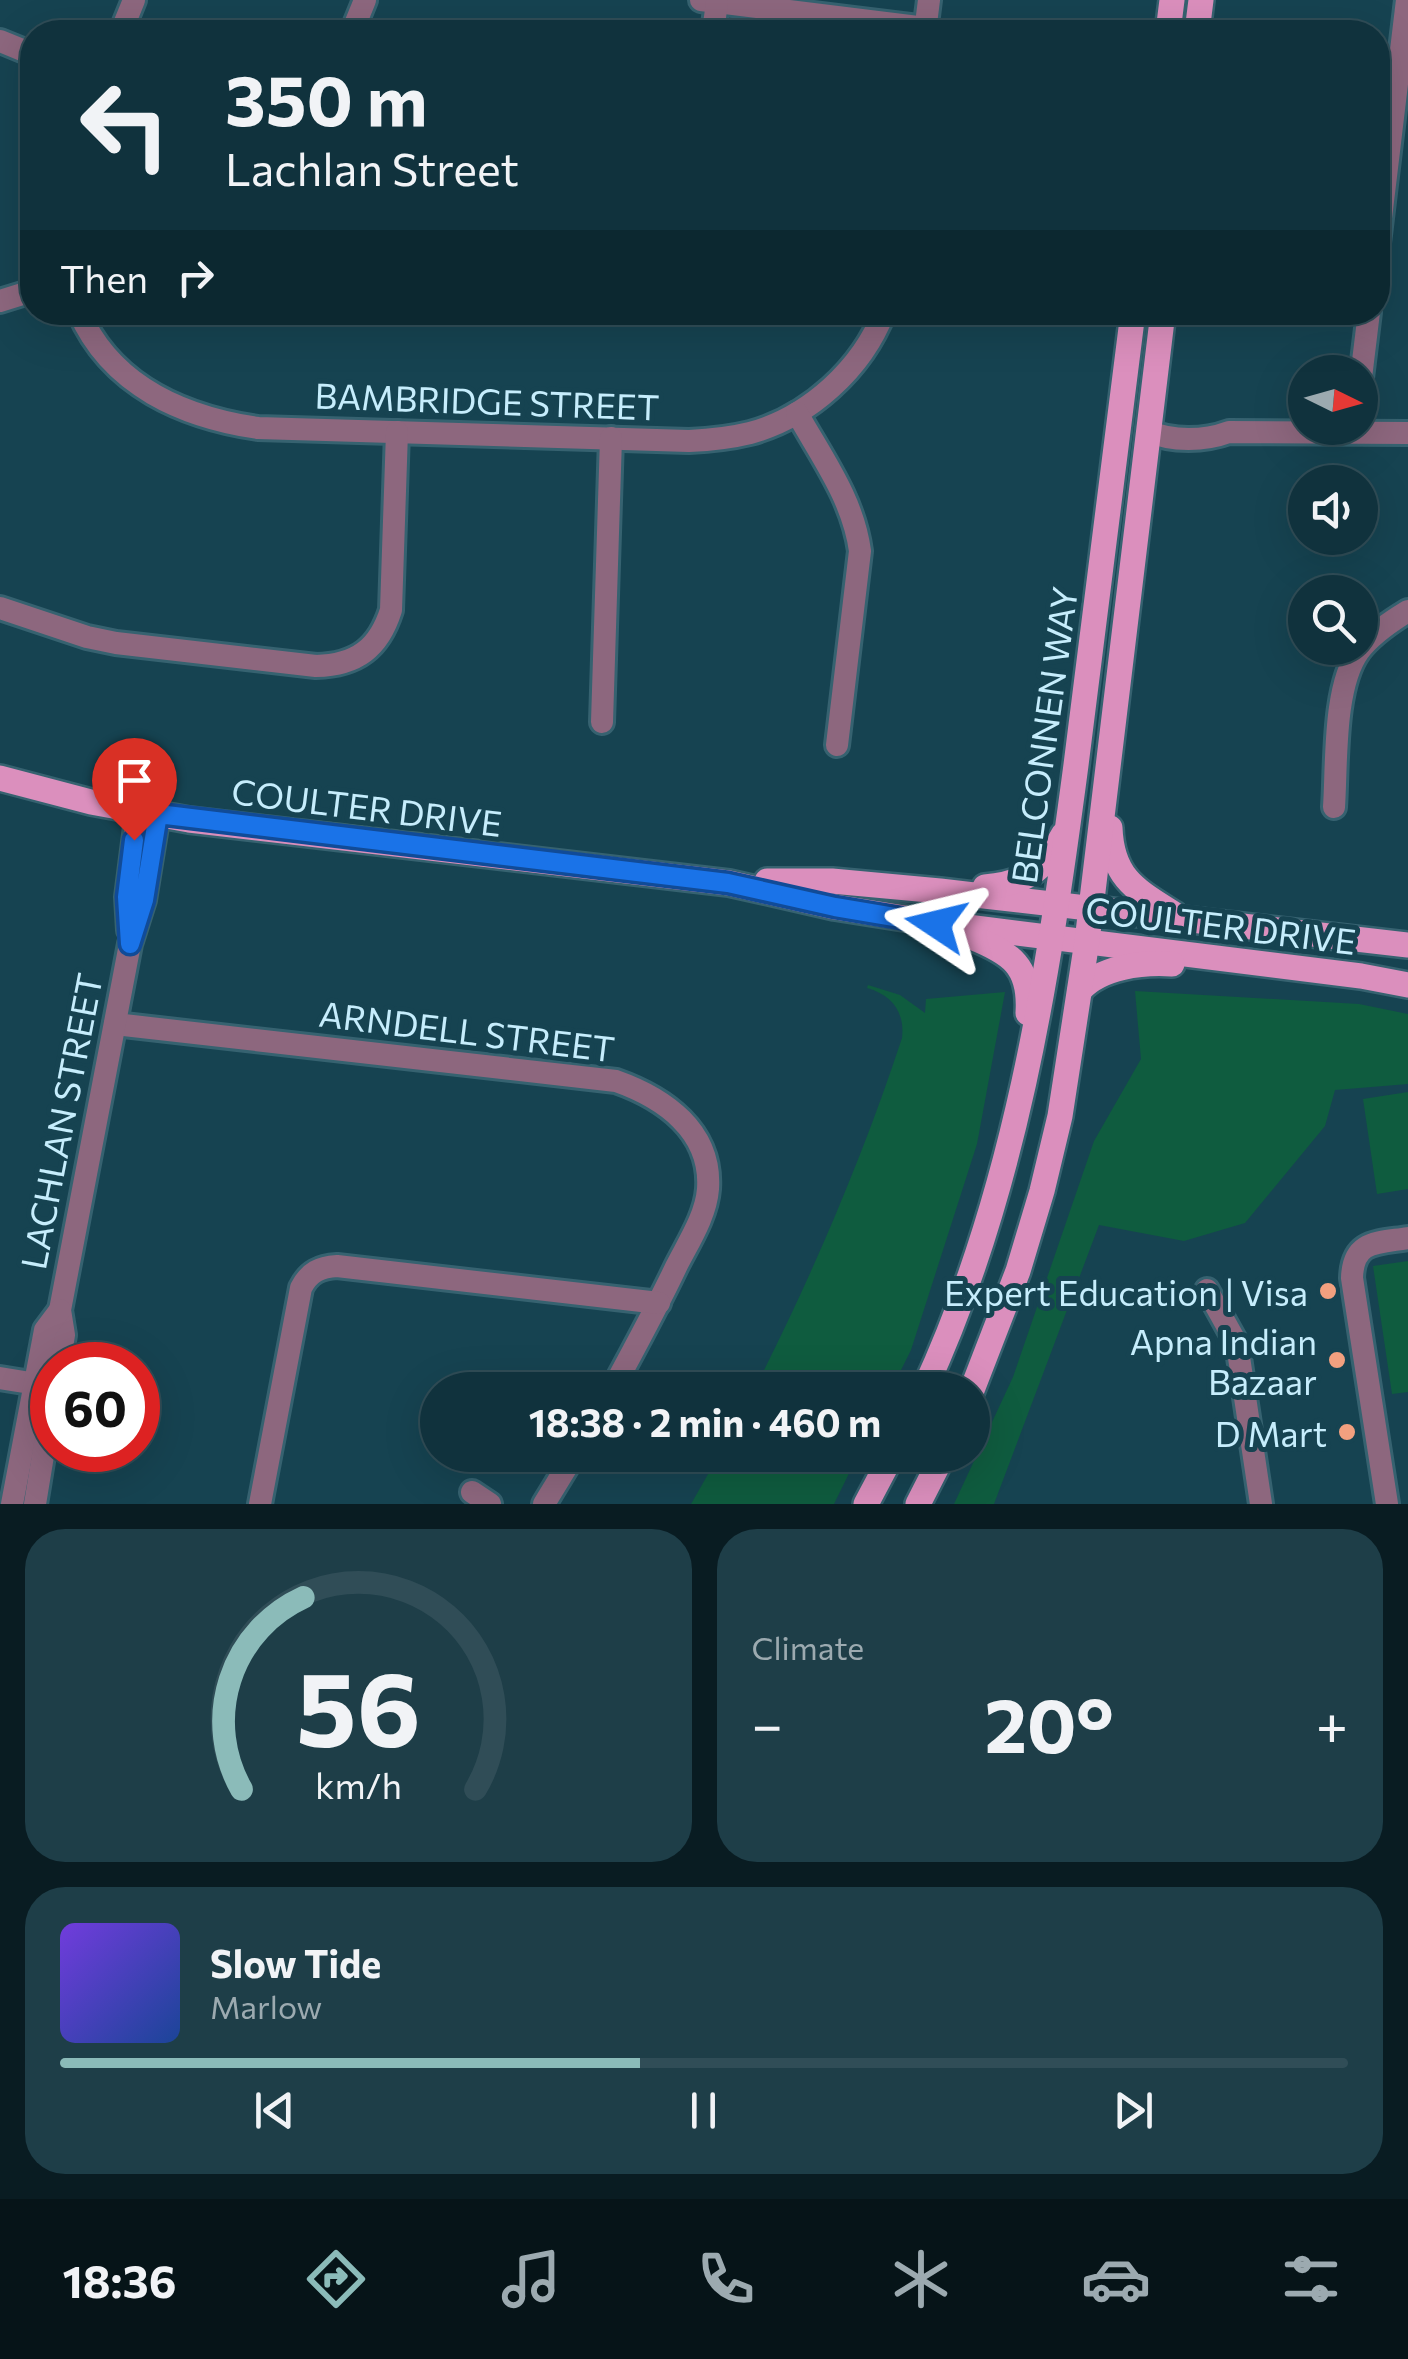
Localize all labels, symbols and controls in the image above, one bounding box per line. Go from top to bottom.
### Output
text: 350 m [225,55,428,140]
icon: left [60,60,190,190]
text: Lachlan Street [225,140,519,195]
icon: right [168,250,223,305]
text: Then [60,254,148,301]
north arrow [1288,355,1378,445]
map controls [1288,355,1378,665]
street label: BAMBRIDGE STREET [314,372,660,428]
button: sound [1288,465,1378,555]
button: search [1288,575,1378,665]
street label: BELCONNEN WAY [1001,584,1085,886]
pin [92,738,177,841]
icon: arrive [107,753,162,808]
street label: COULTER DRIVE [229,768,505,844]
position arrow [884,872,988,976]
street label: COULTER DRIVE [1083,886,1359,962]
street label: LACHLAN STREET [10,969,110,1273]
street label: ARNDELL STREET [317,991,617,1069]
place label: Expert Education | Visa [944,1270,1308,1313]
marker: Expert Education | Visa [1317,1280,1339,1302]
place label: Apna Indian Bazaar [1130,1319,1317,1402]
speed limit sign: 60 [30,1342,160,1472]
marker: Apna Indian Bazaar [1326,1349,1348,1371]
text: 18:38 · 2 min · 460 m [529,1398,881,1445]
place label: D Mart [1215,1411,1327,1454]
marker: D Mart [1336,1421,1358,1443]
text: Climate [752,1627,864,1667]
text: 56 [296,1641,421,1768]
text: 20° [984,1677,1114,1768]
text: − [752,1689,783,1756]
text: + [1316,1689,1348,1756]
text: km/h [315,1763,402,1806]
text: Slow Tide [210,1939,381,1986]
text: Marlow [210,1986,322,2026]
icon: previous [247,2083,302,2138]
icon: pause [676,2083,731,2138]
icon: next [1106,2083,1161,2138]
icon: directions [301,2244,371,2314]
icon: music [496,2244,566,2314]
icon: phone [691,2244,761,2314]
icon: climate [886,2244,956,2314]
icon: car [1081,2244,1151,2314]
icon: filters [1276,2244,1346,2314]
text: 18:36 [62,2252,177,2307]

